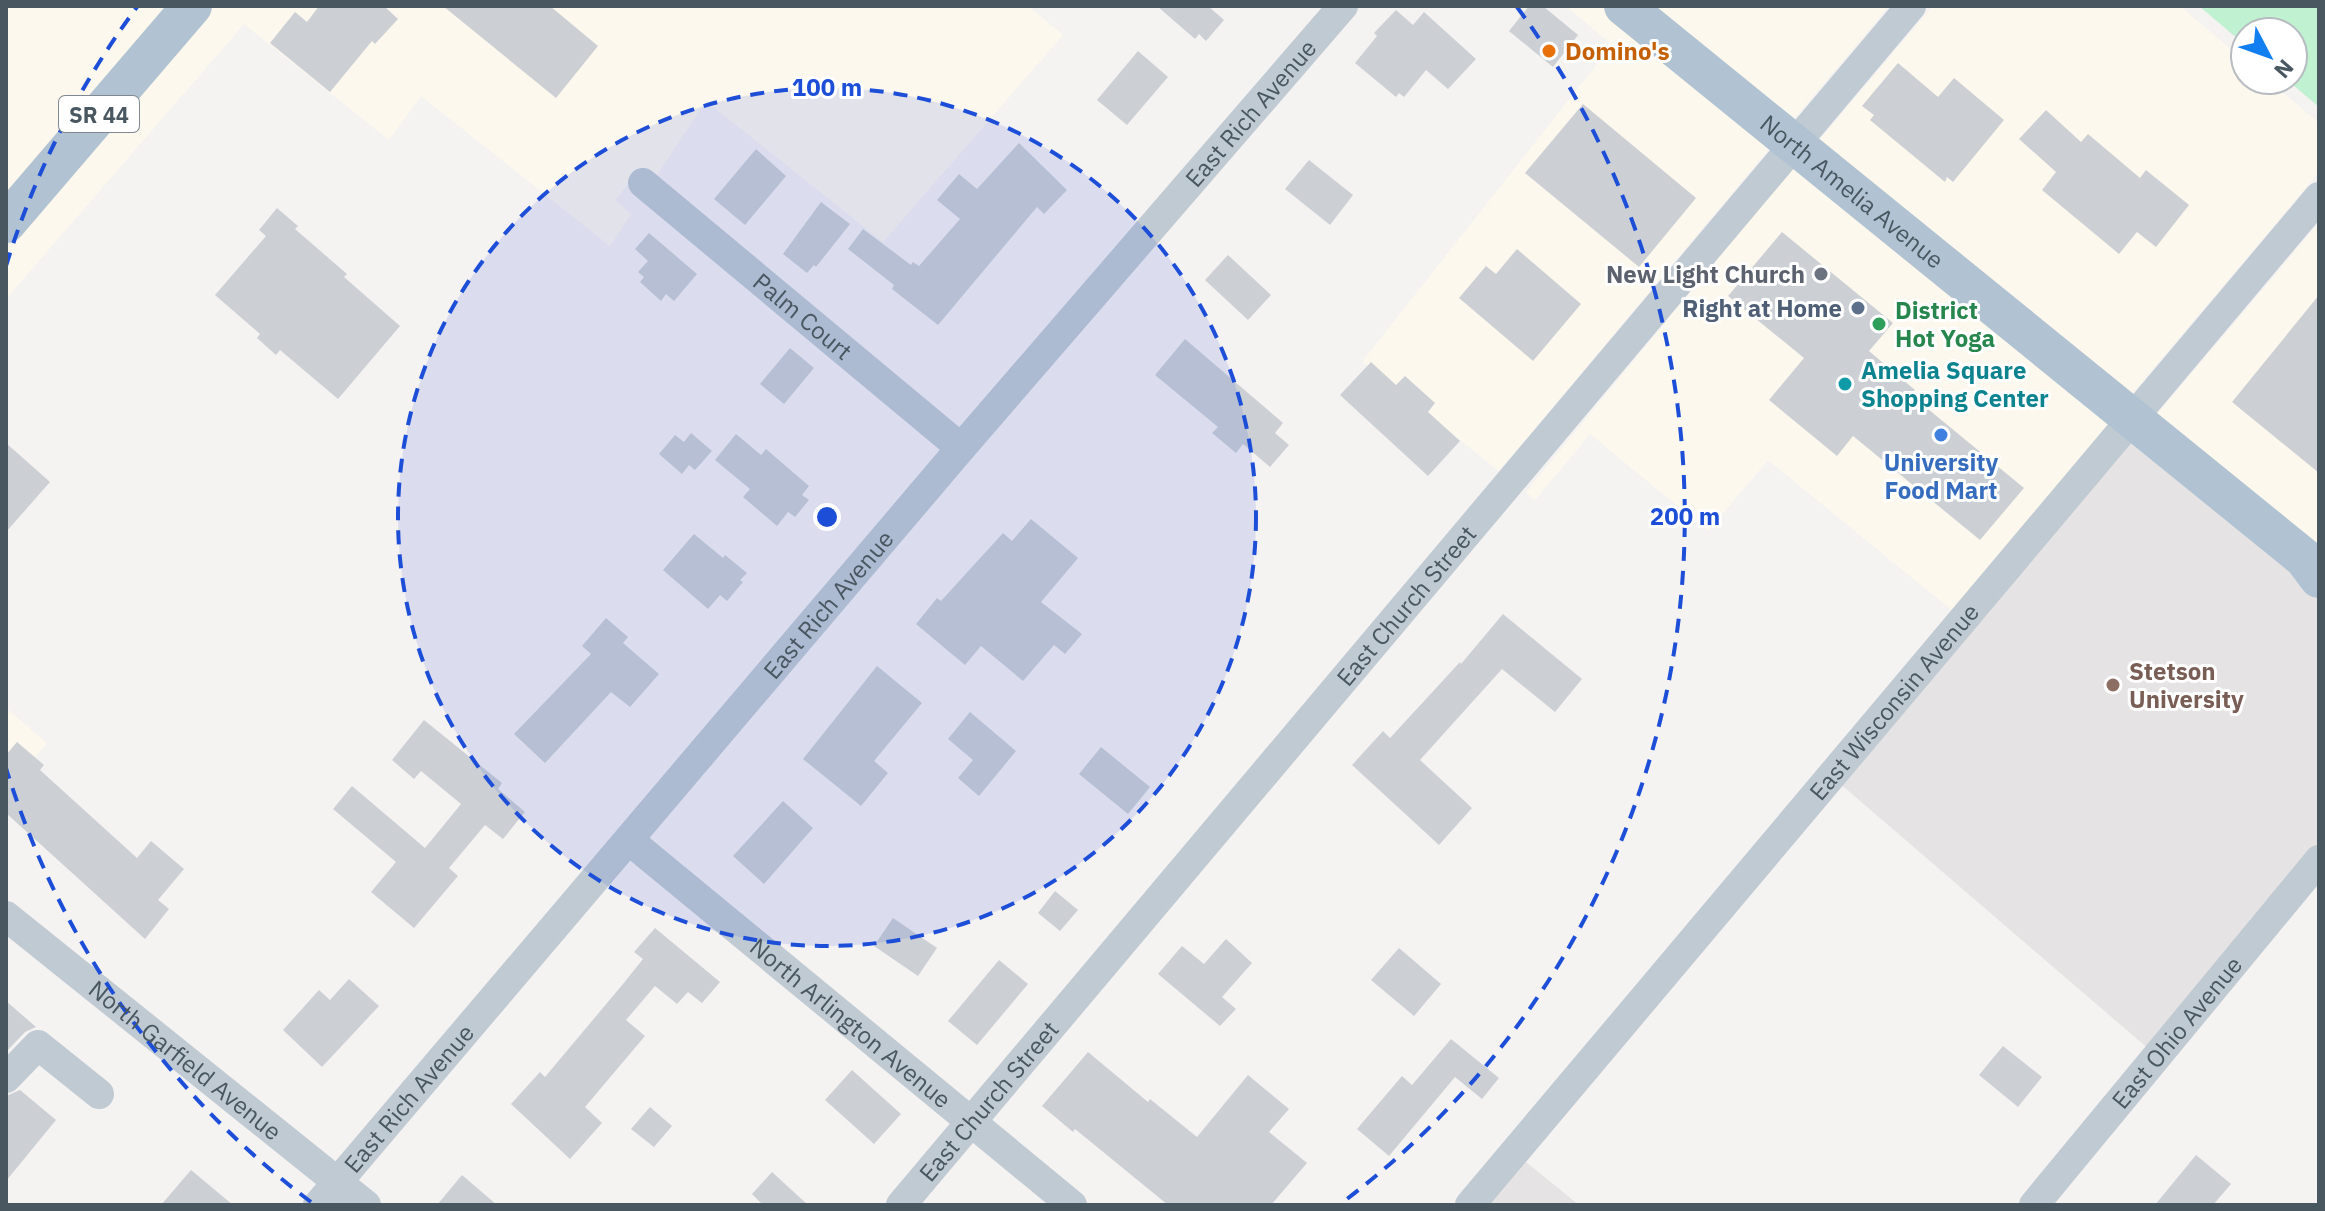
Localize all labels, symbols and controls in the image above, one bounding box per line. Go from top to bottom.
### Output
north arrow [2229,16,2309,96]
street label: East Rich Avenue [1178,32,1323,194]
place label: Domino's [1565,35,1669,67]
marker: Domino's [1540,42,1558,60]
text: N [2268,54,2301,85]
text: 100 m [792,71,862,103]
road number: SR 44 [59,96,139,132]
street label: North Amelia Avenue [1754,107,1951,276]
place label: New Light Church [1606,258,1805,290]
marker: New Light Church [1812,265,1830,283]
street label: Palm Court [747,266,859,367]
place label: Right at Home [1682,292,1842,324]
place label: District Hot Yoga [1895,294,1995,354]
marker: Right at Home [1849,299,1867,317]
marker: District Hot Yoga [1870,315,1888,333]
place label: Amelia Square Shopping Center [1861,354,2049,414]
marker: Amelia Square Shopping Center [1836,375,1854,393]
marker: University Food Mart [1932,426,1950,444]
place label: University Food Mart [1884,446,1999,506]
text: 200 m [1650,500,1720,532]
centre of rings [813,503,841,531]
street label: East Church Street [1329,518,1483,692]
street label: East Rich Avenue [756,523,900,685]
street label: East Wisconsin Avenue [1802,597,1986,807]
place label: Stetson University [2129,655,2244,715]
marker: Stetson University [2104,676,2122,694]
street label: North Arlington Avenue [744,931,958,1115]
street label: East Ohio Avenue [2104,949,2249,1115]
street label: North Garfield Avenue [82,973,288,1147]
street label: East Church Street [912,1014,1065,1188]
street label: East Rich Avenue [336,1017,481,1179]

